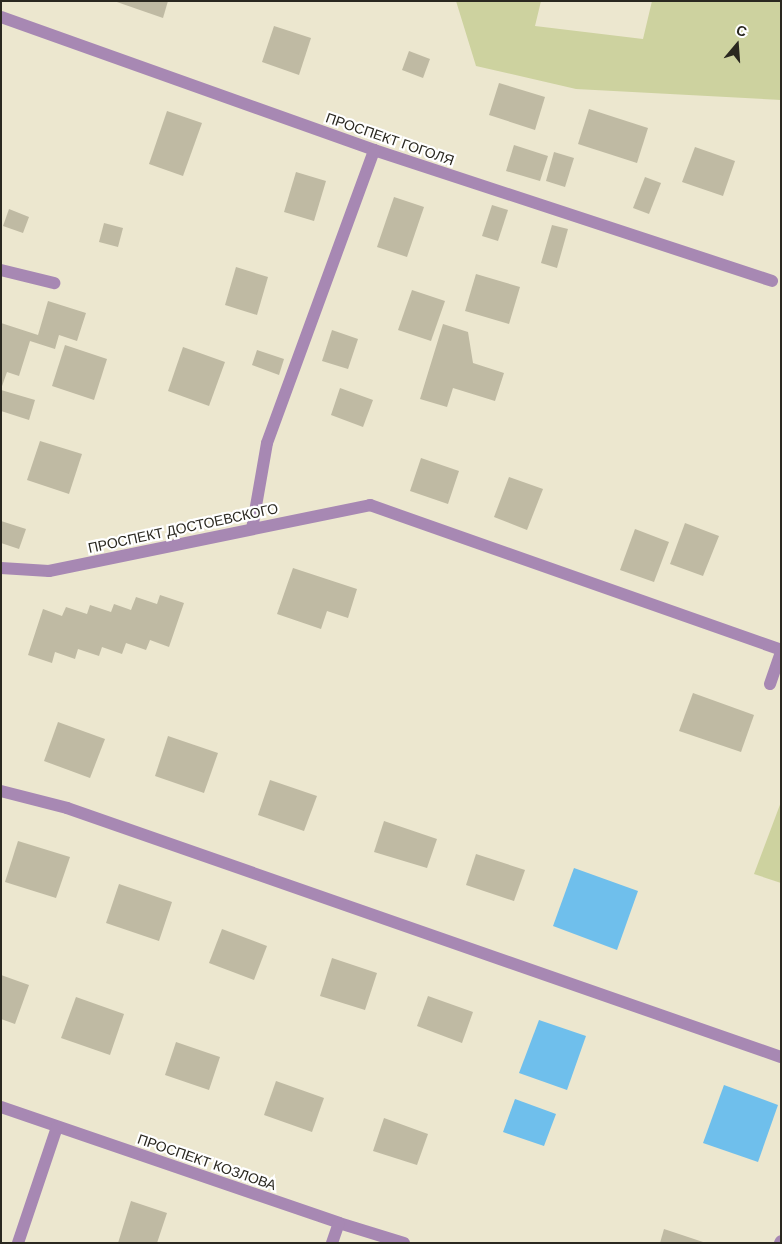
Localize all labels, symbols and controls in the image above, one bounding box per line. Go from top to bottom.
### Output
north arrow [712,20,762,70]
text: С [734,22,749,40]
street label: ПРОСПЕКТ ГОГОЛЯ [324,109,456,169]
street label: ПРОСПЕКТ ДОСТОЕВСКОГО [86,500,280,556]
street label: ПРОСПЕКТ КОЗЛОВА [135,1130,279,1194]

